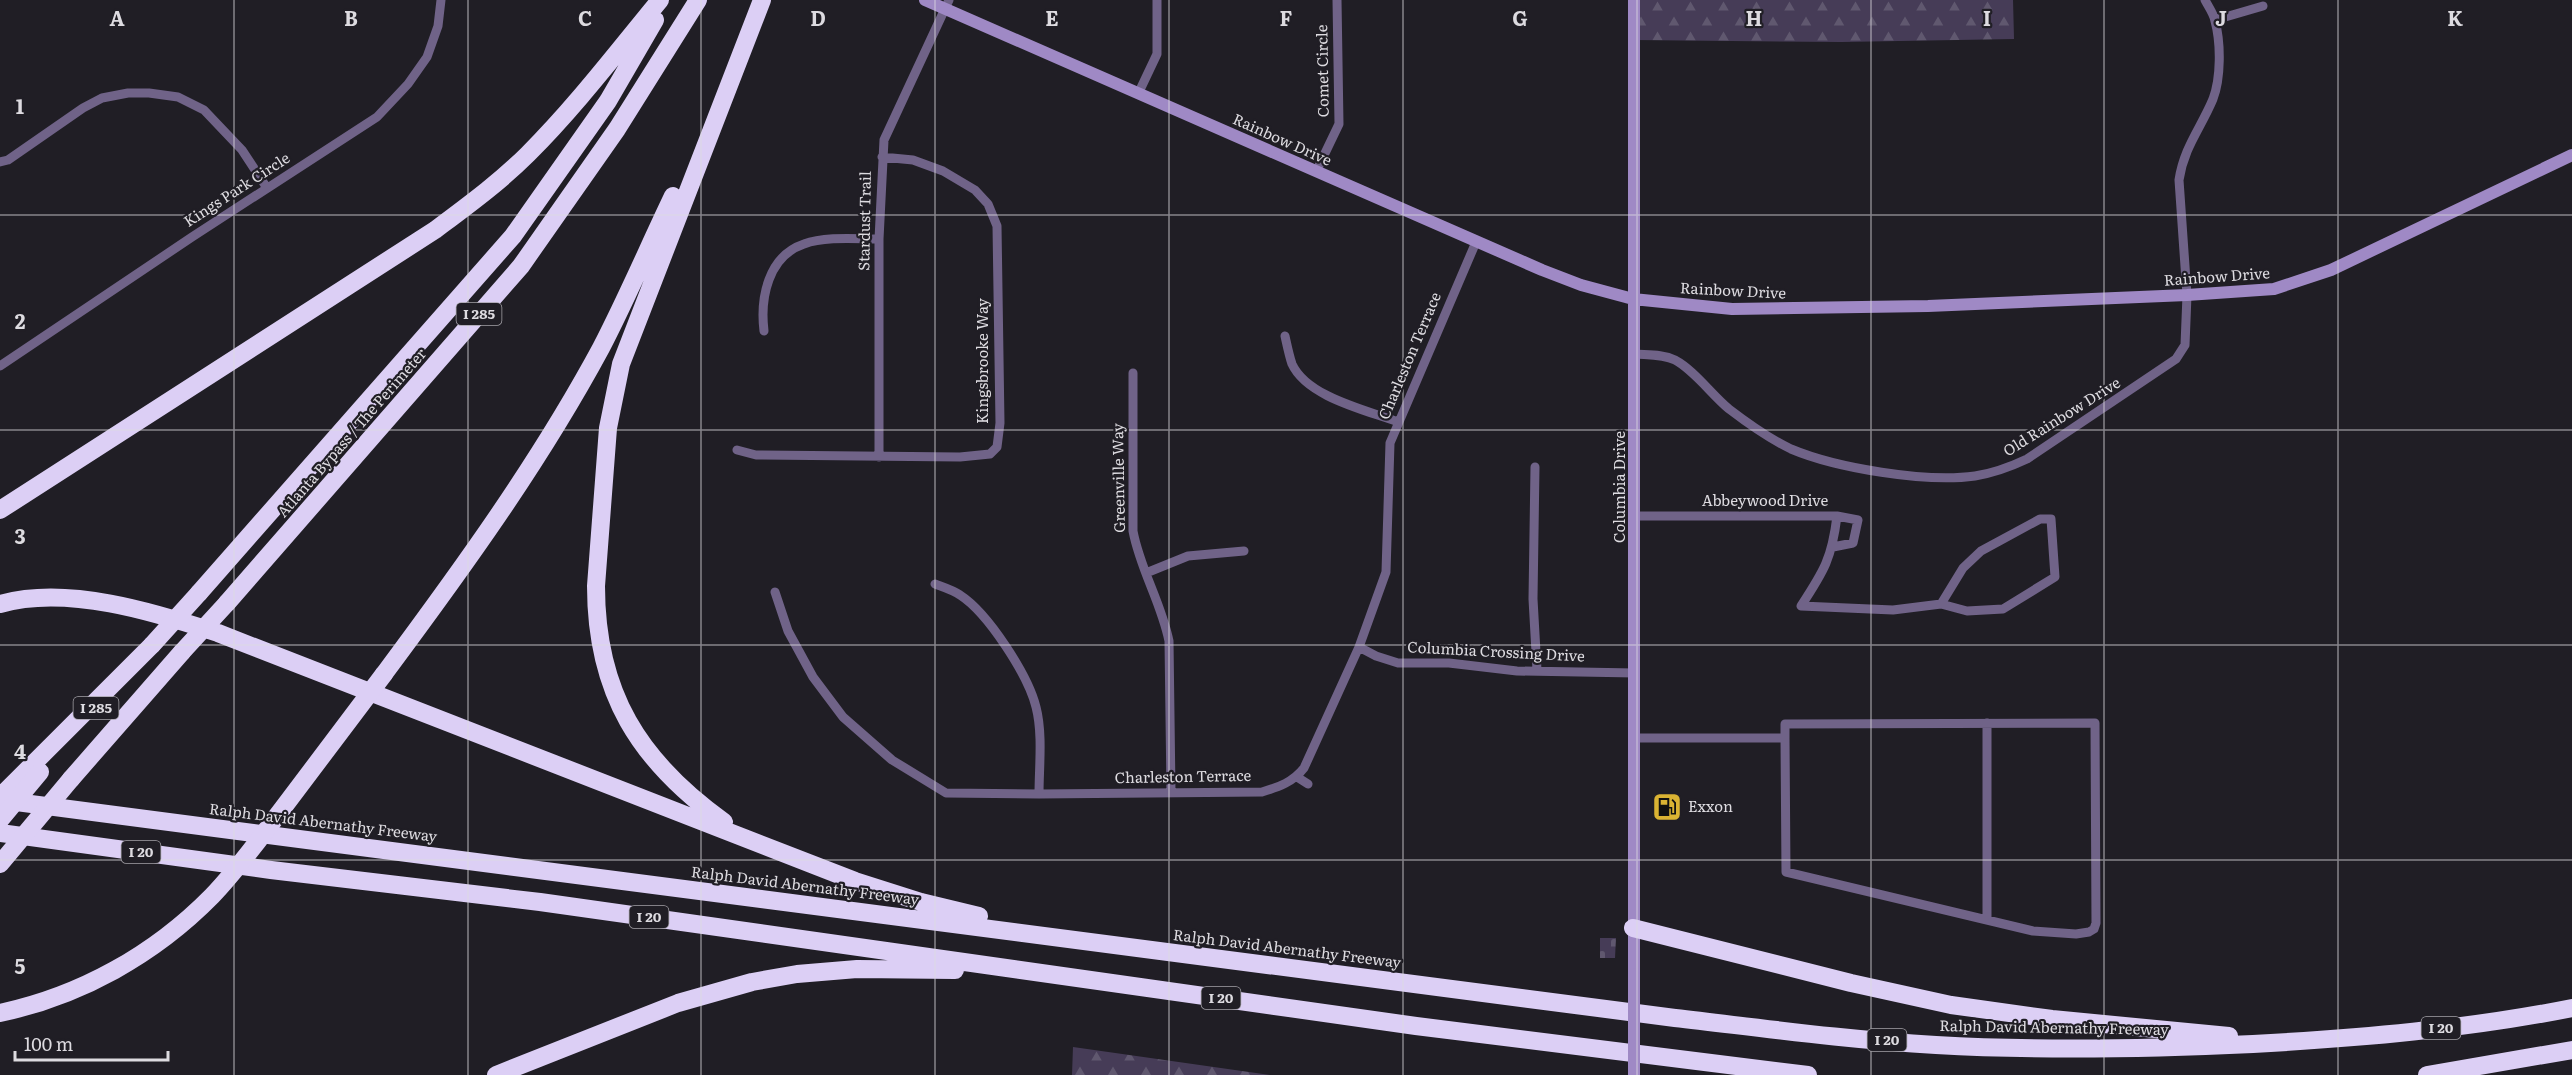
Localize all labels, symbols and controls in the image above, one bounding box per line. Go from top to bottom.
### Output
text: A [109,2,125,32]
text: B [344,2,358,32]
text: C [578,2,592,32]
text: D [810,2,826,32]
text: E [1045,2,1059,32]
text: F [1280,2,1293,32]
text: G [1512,2,1528,32]
text: H [1746,2,1762,32]
text: I [1983,2,1991,32]
text: J [2215,2,2227,32]
text: K [2447,2,2463,32]
street label: Comet Circle [1309,24,1334,118]
text: 1 [16,90,24,120]
street label: Rainbow Drive [1229,107,1336,171]
street label: Kings Park Circle [179,146,294,232]
street label: Stardust Trail [851,171,876,271]
street label: Rainbow Drive [2163,260,2271,291]
street label: Rainbow Drive [1679,275,1787,304]
street label: Charleston Terrace [1371,288,1446,423]
street label: Kingsbrooke Way [970,298,993,424]
road number: I 285 [456,303,502,325]
text: 2 [15,305,26,335]
street label: Atlanta Bypass / The Perimeter [271,342,431,522]
street label: Old Rainbow Drive [1998,370,2125,461]
street label: Greenville Way [1105,423,1130,533]
street label: Columbia Drive [1607,431,1630,543]
street label: Abbeywood Drive [1702,488,1828,511]
text: 3 [14,520,26,550]
street label: Columbia Crossing Drive [1407,634,1586,667]
road number: I 285 [74,697,118,719]
text: 4 [14,735,26,765]
street label: Charleston Terrace [1114,763,1252,788]
fuel station icon: Exxon [1651,791,1683,823]
place label: Exxon [1688,794,1733,817]
street label: Ralph David Abernathy Freeway [208,796,439,847]
road number: I 20 [122,841,160,863]
street label: Ralph David Abernathy Freeway [690,859,921,910]
road number: I 20 [630,906,668,928]
street label: Ralph David Abernathy Freeway [1172,922,1403,973]
text: 5 [15,950,26,980]
road number: I 20 [1202,987,1240,1009]
street label: Ralph David Abernathy Freeway [1939,1013,2169,1040]
road number: I 20 [2422,1017,2460,1039]
scale bar [15,1024,168,1062]
road number: I 20 [1868,1029,1906,1051]
text: 100 m [24,1030,73,1057]

